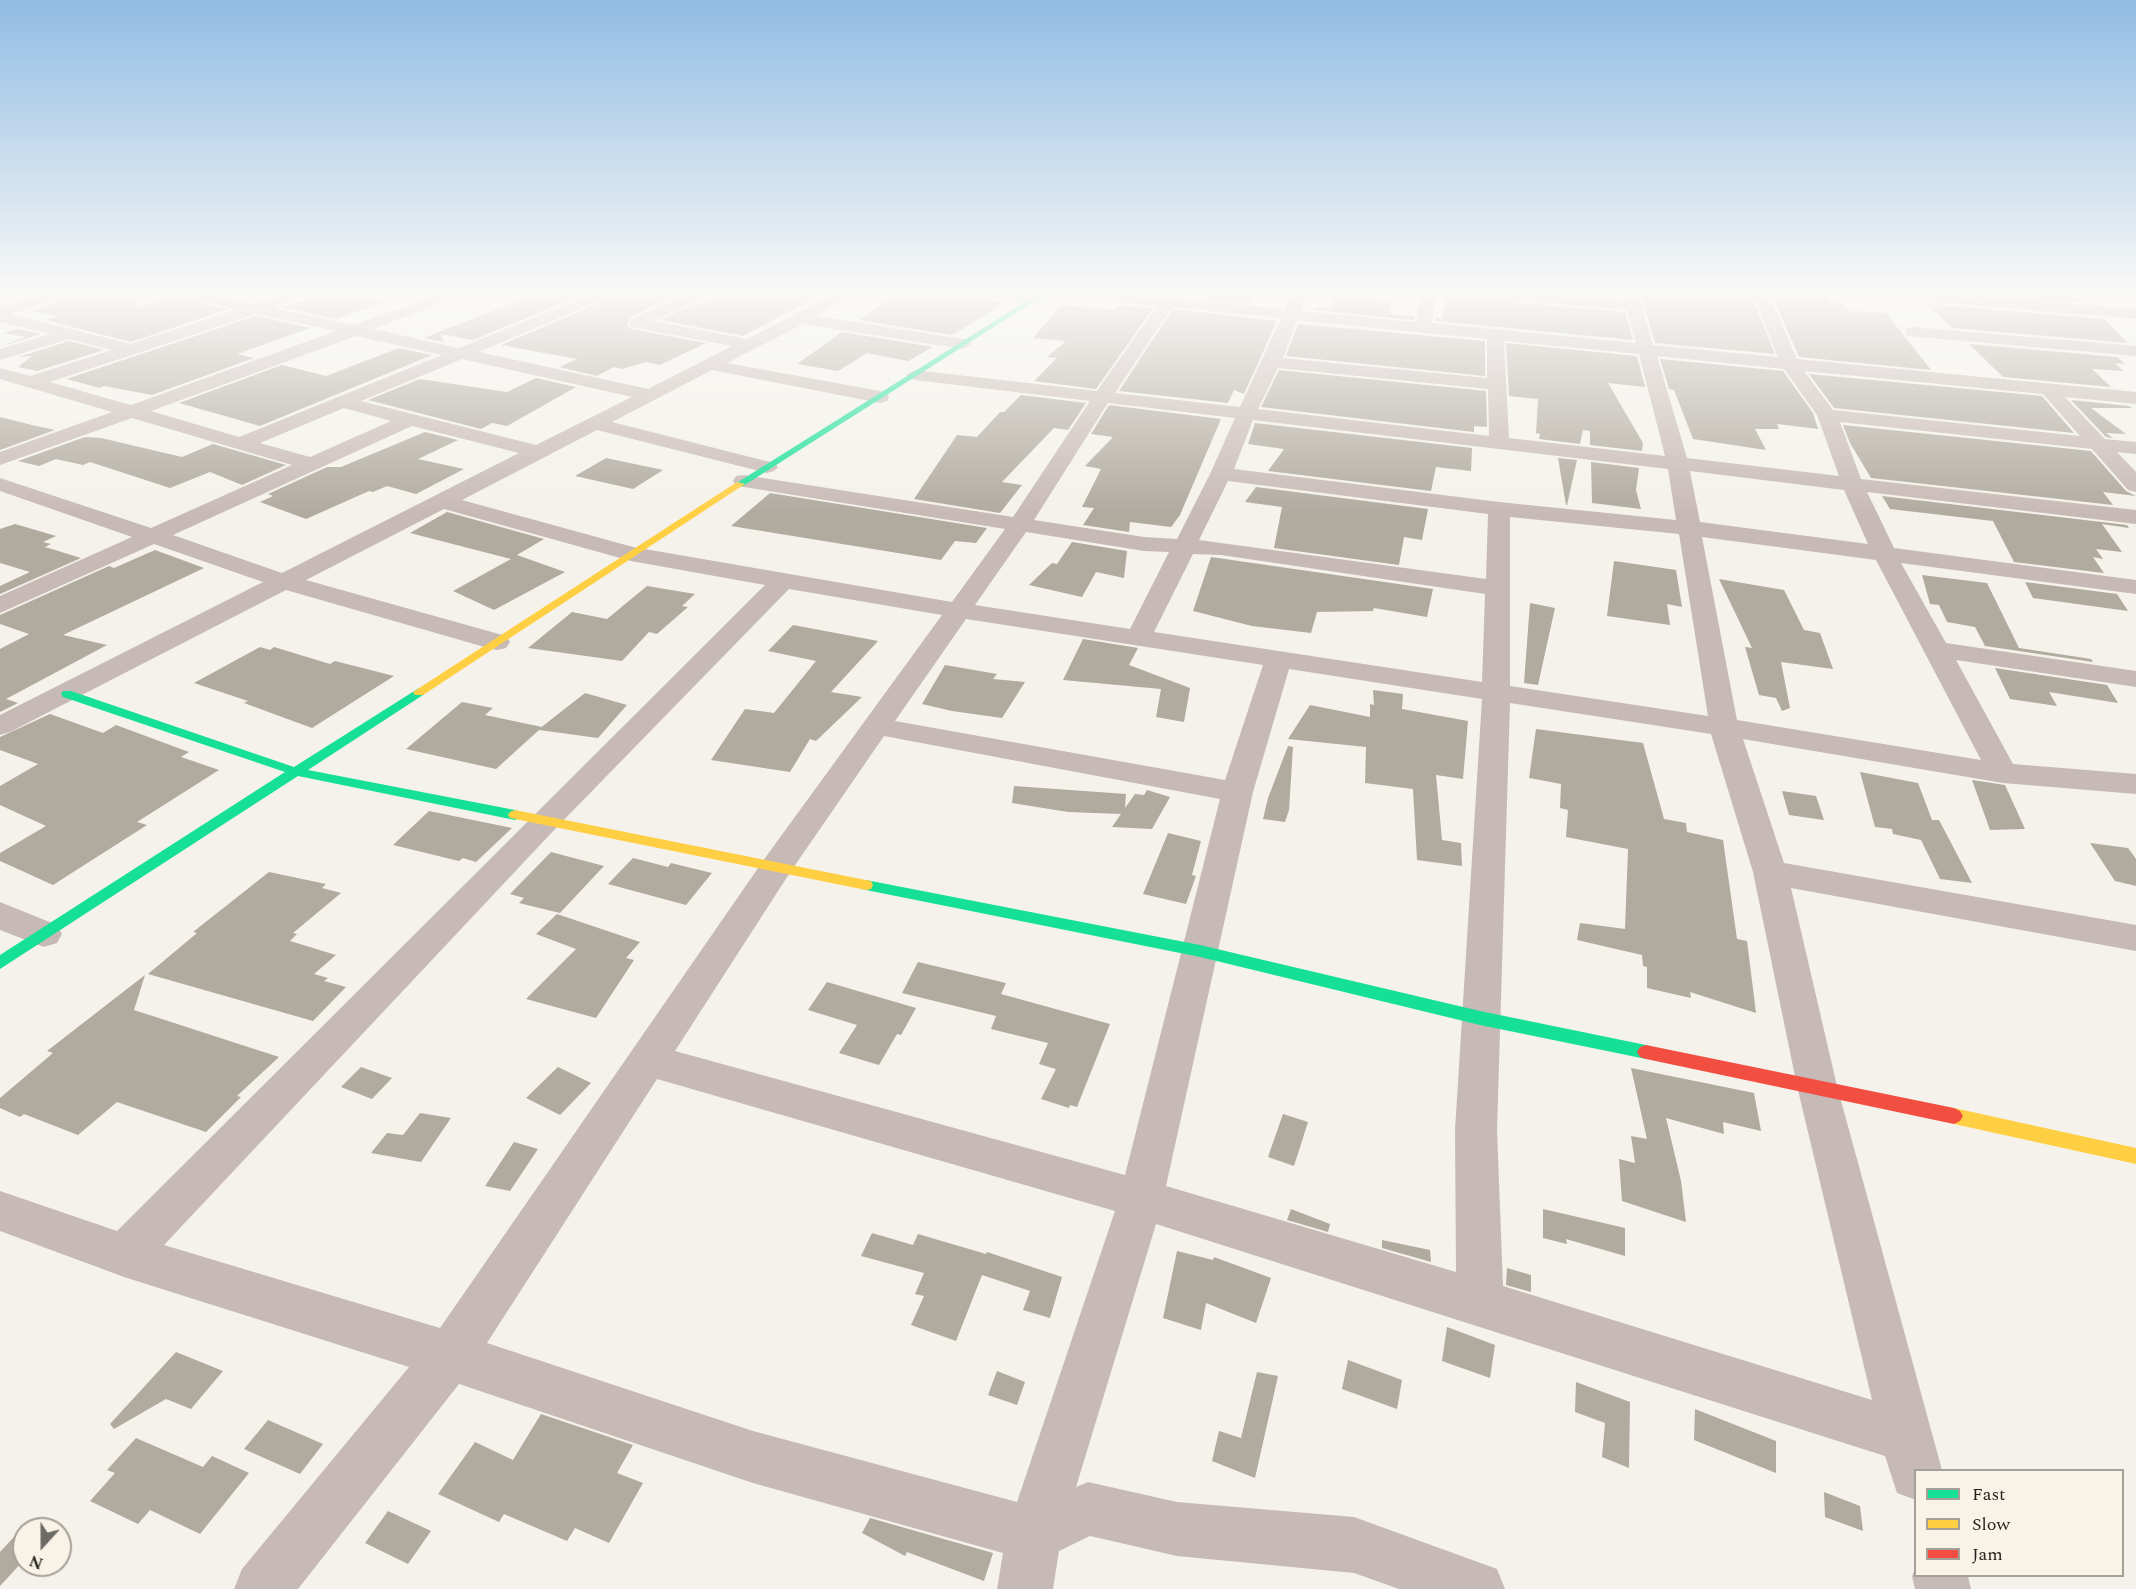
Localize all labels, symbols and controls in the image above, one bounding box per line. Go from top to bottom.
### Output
legend [1914,1469,2124,1577]
text: Fast [1972,1481,2005,1508]
text: Slow [1972,1511,2010,1538]
north arrow [12,1517,72,1577]
text: Jam [1972,1541,2003,1568]
text: N [26,1548,47,1575]

